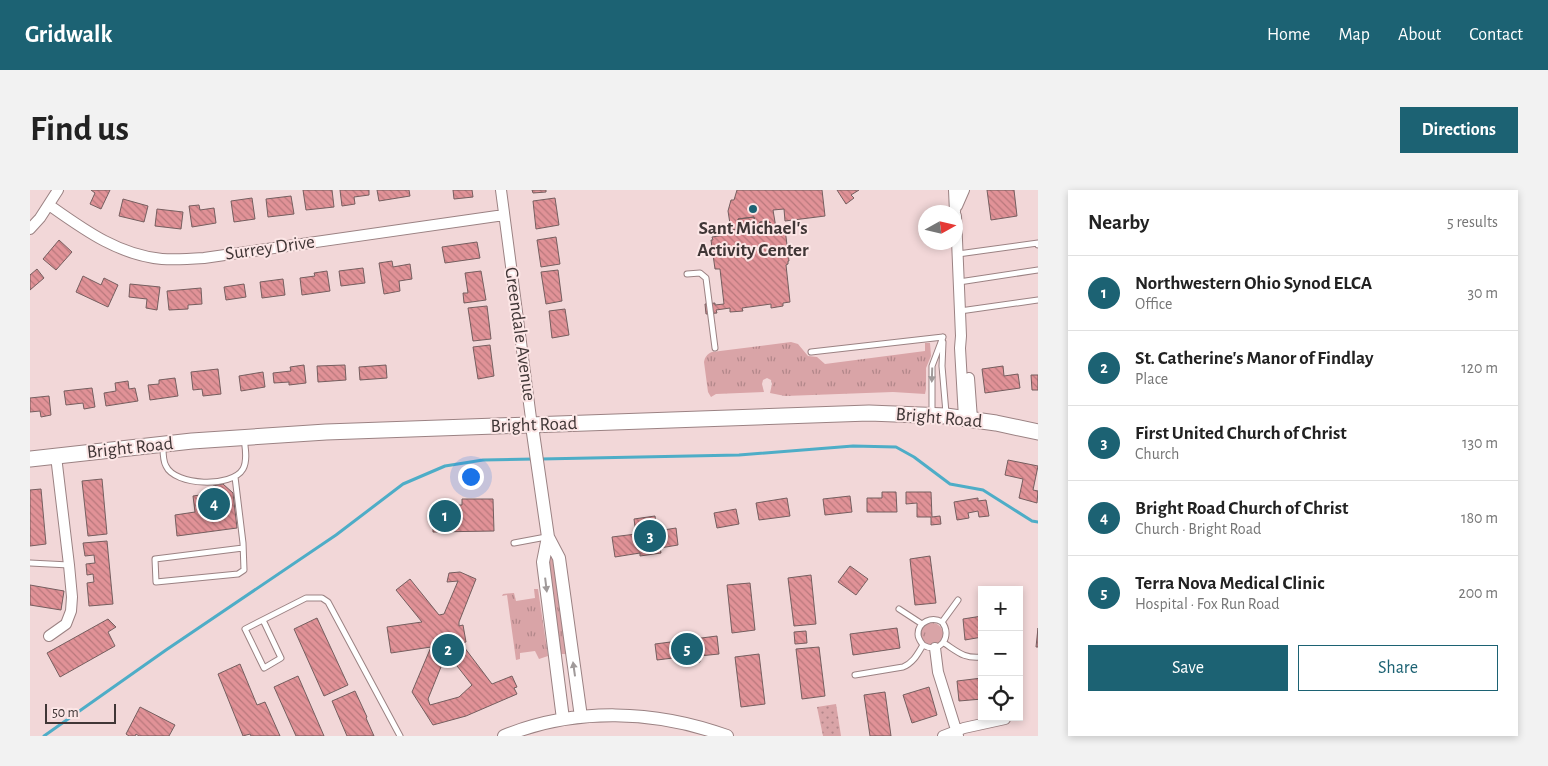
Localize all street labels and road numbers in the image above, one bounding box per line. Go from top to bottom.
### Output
street label: Surrey Drive [224,232,316,264]
street label: Greendale Avenue [501,266,539,402]
street label: Bright Road [895,405,983,431]
street label: Bright Road [490,414,578,436]
street label: Bright Road [86,434,174,462]

